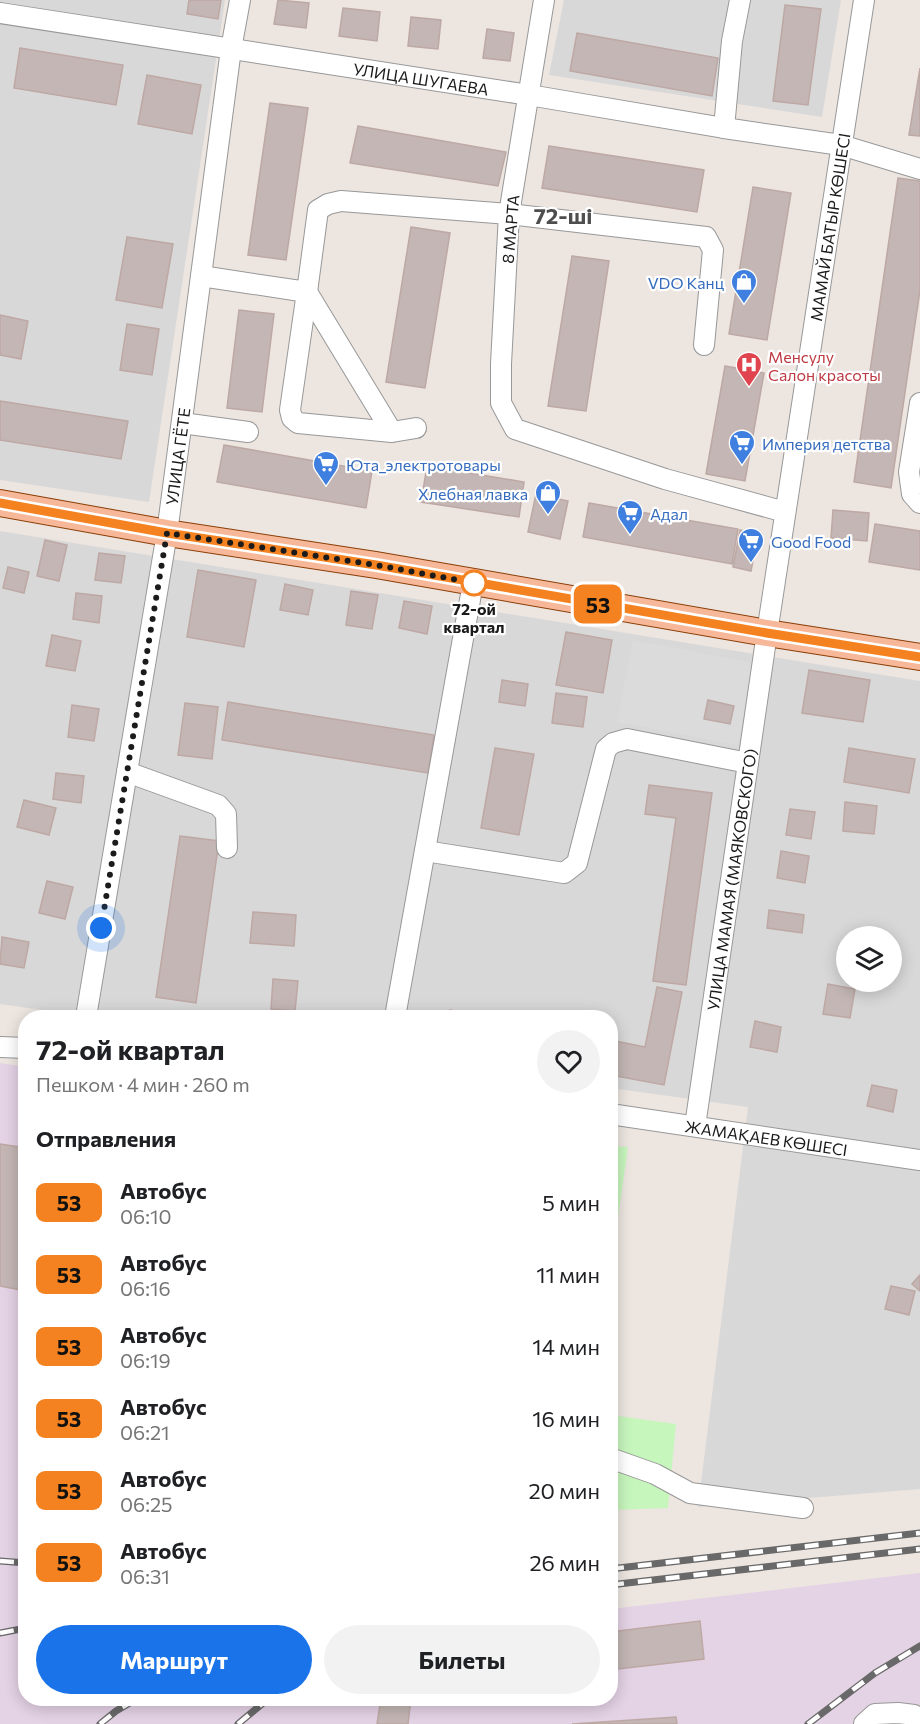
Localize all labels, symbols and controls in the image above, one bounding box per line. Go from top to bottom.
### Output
street label: УЛИЦА ШУГАЕВА [352,58,490,98]
street label: МАМАЙ БАТЫР КӨШЕСІ [805,132,853,322]
street label: 8 МАРТА [498,194,522,264]
district label: 72-ші [534,202,592,229]
shop icon: VDO Канц [729,267,759,305]
place label: VDO Канц [648,273,725,292]
place label: Менсулу Салон красоты [768,347,881,384]
hospital icon: Менсулу Салон красоты [734,350,764,388]
street label: УЛИЦА ГЁТЕ [161,407,193,506]
supermarket icon: Империя детства [727,428,757,466]
place label: Империя детства [762,434,890,453]
supermarket icon: Юта_электротовары [311,449,341,487]
place label: Юта_электротовары [346,455,501,474]
shop icon: Хлебная лавка [533,478,563,516]
place label: Хлебная лавка [418,484,528,503]
supermarket icon: Адал [615,498,645,536]
place label: Адал [650,504,688,523]
supermarket icon: Good Food [736,526,766,564]
place label: Good Food [771,532,851,551]
marker: 72-ой квартал [461,570,487,596]
line badge: 53 [571,584,625,624]
text: 53 [586,592,610,617]
place label: 72-ой квартал [443,599,505,636]
street label: УЛИЦА МАМАЯ (МАЯКОВСКОГО) [702,747,760,1012]
your location [86,913,116,943]
map controls [836,926,902,992]
button: layers [836,926,902,992]
button: heart [537,1030,600,1093]
text: 72-ой квартал [36,1032,225,1066]
text: Пешком · 4 мин · 260 m [36,1072,250,1096]
street label: ЖАМАҚАЕВ КӨШЕСІ [684,1116,849,1159]
text: Отправления [36,1125,176,1152]
text: Автобус [120,1177,207,1204]
text: 5 мин [542,1189,600,1216]
text: 53 [57,1190,81,1215]
text: 06:10 [120,1204,172,1228]
text: Автобус [120,1249,207,1276]
text: 11 мин [536,1261,600,1288]
text: 53 [57,1262,81,1287]
text: 06:16 [120,1276,171,1300]
text: Автобус [120,1321,207,1348]
text: 14 мин [532,1333,600,1360]
text: 53 [57,1334,81,1359]
text: 06:19 [120,1348,171,1372]
text: Автобус [120,1393,207,1420]
text: 16 мин [532,1405,600,1432]
text: 53 [57,1406,81,1431]
text: 06:21 [120,1420,170,1444]
text: Автобус [120,1465,207,1492]
text: 20 мин [528,1477,600,1504]
text: 53 [57,1478,81,1503]
text: 06:25 [120,1492,173,1516]
text: Автобус [120,1537,207,1564]
text: 26 мин [529,1549,600,1576]
text: 53 [57,1550,81,1575]
text: 06:31 [120,1564,170,1588]
button: Маршрут [36,1625,312,1694]
button: Билеты [324,1625,600,1694]

